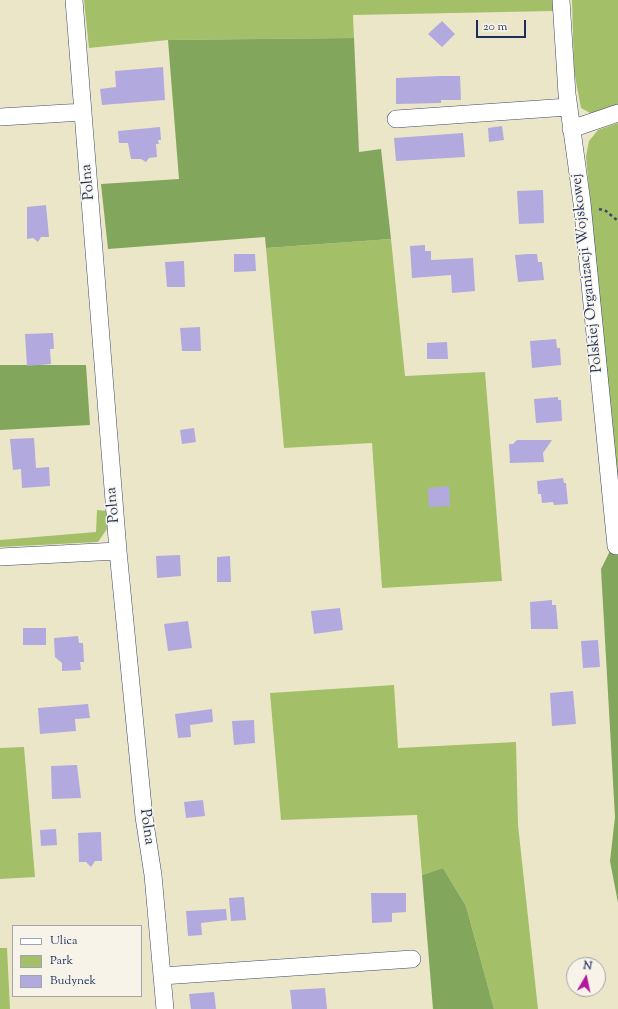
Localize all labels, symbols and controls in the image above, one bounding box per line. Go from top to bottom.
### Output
scale bar [478,12,528,38]
text: 20 m [483,18,507,36]
street label: Polna [78,163,100,201]
street label: Polskiej Organizacji Wojskowej [569,173,607,373]
street label: Polna [103,486,125,524]
street label: Polna [135,808,157,846]
legend [12,925,142,997]
text: Ulica [50,932,77,950]
text: Park [50,952,73,970]
north arrow [566,957,606,997]
text: N [582,958,593,975]
text: Budynek [50,972,96,990]

